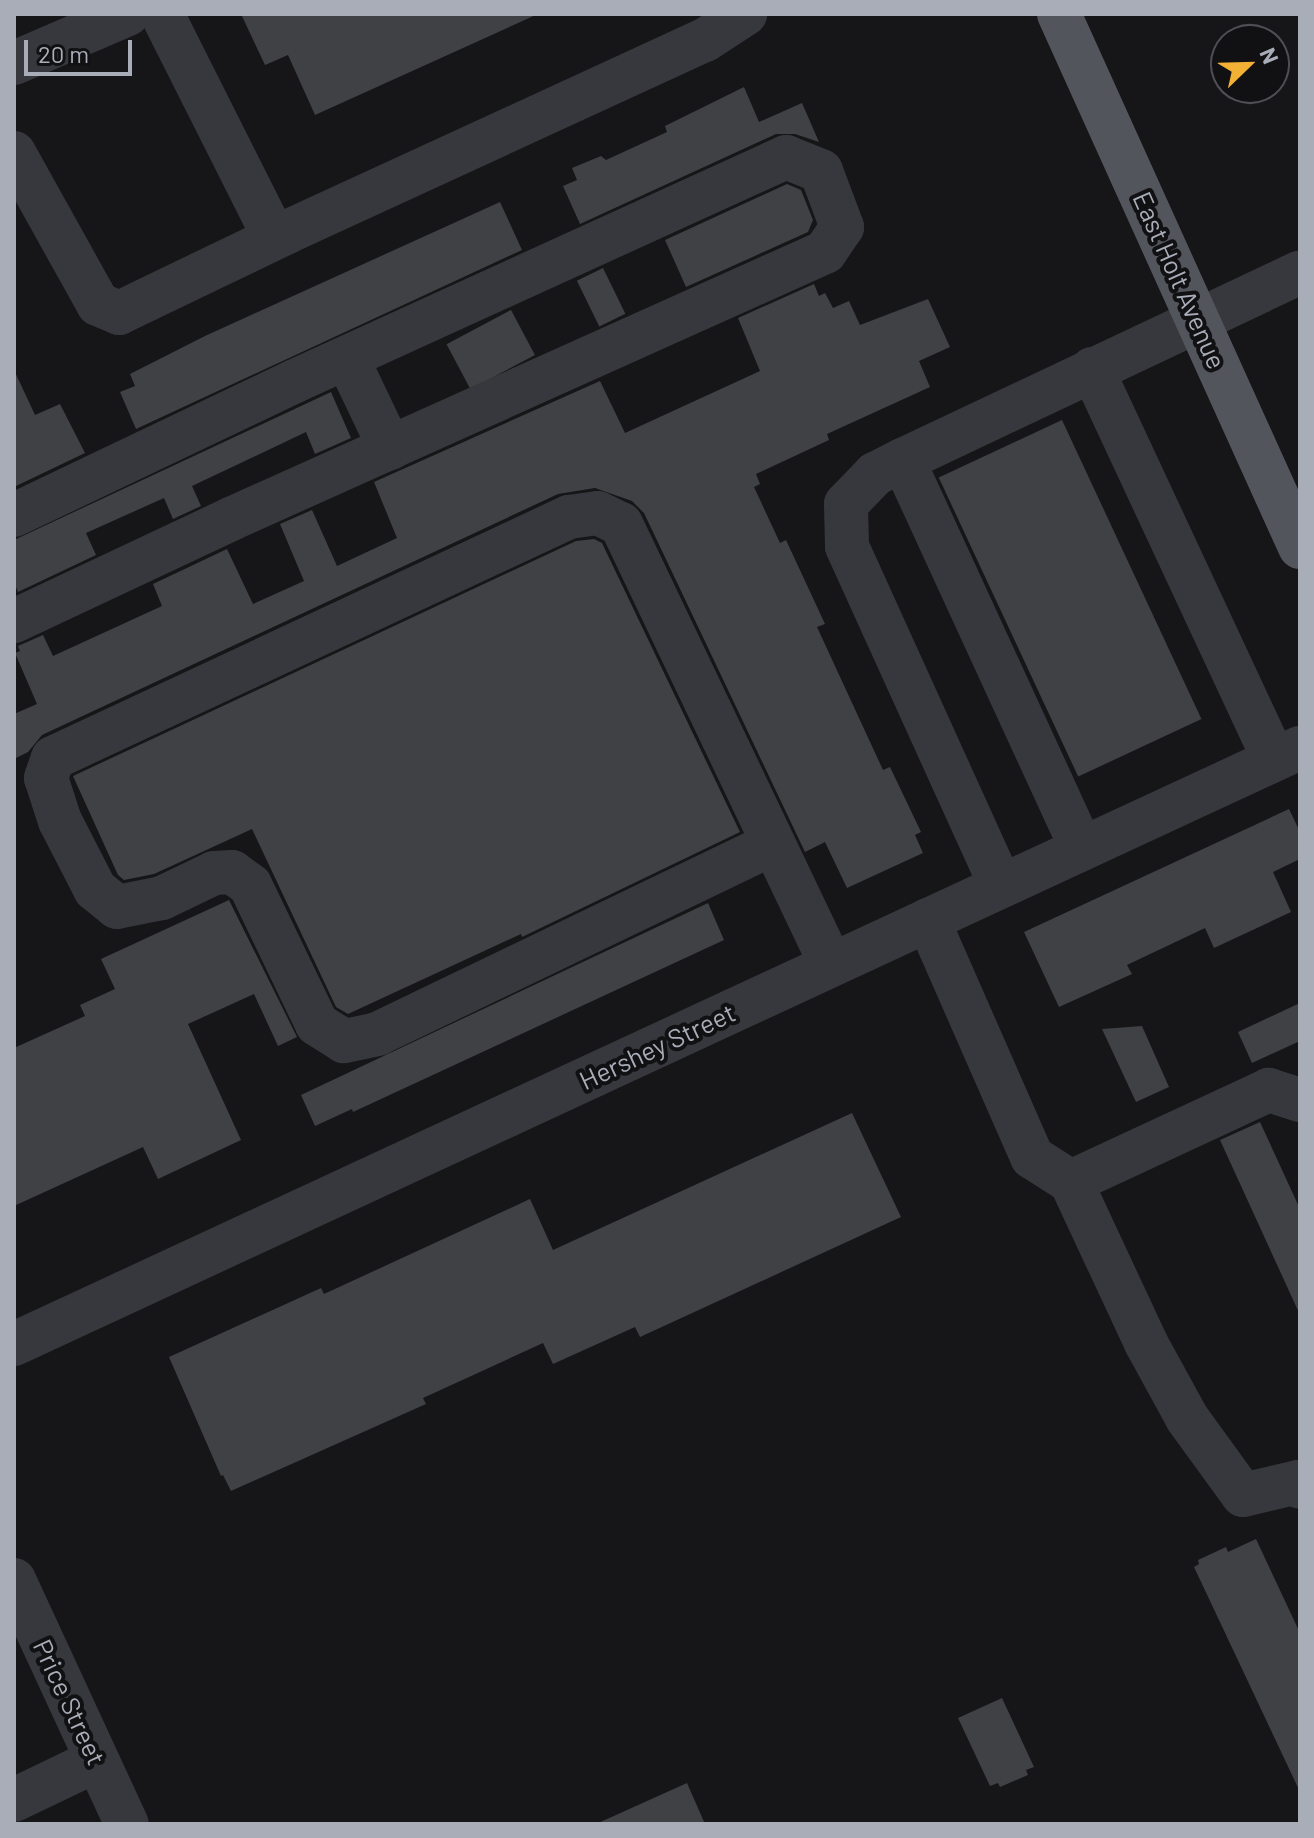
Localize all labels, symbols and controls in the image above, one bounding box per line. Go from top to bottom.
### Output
scale bar [28,24,136,74]
north arrow [1210,24,1290,104]
text: 20 m [38,39,89,68]
text: N [1255,44,1285,67]
street label: East Holt Avenue [1127,187,1233,373]
street label: Hershey Street [574,996,740,1096]
street label: Price Street [27,1634,113,1770]

